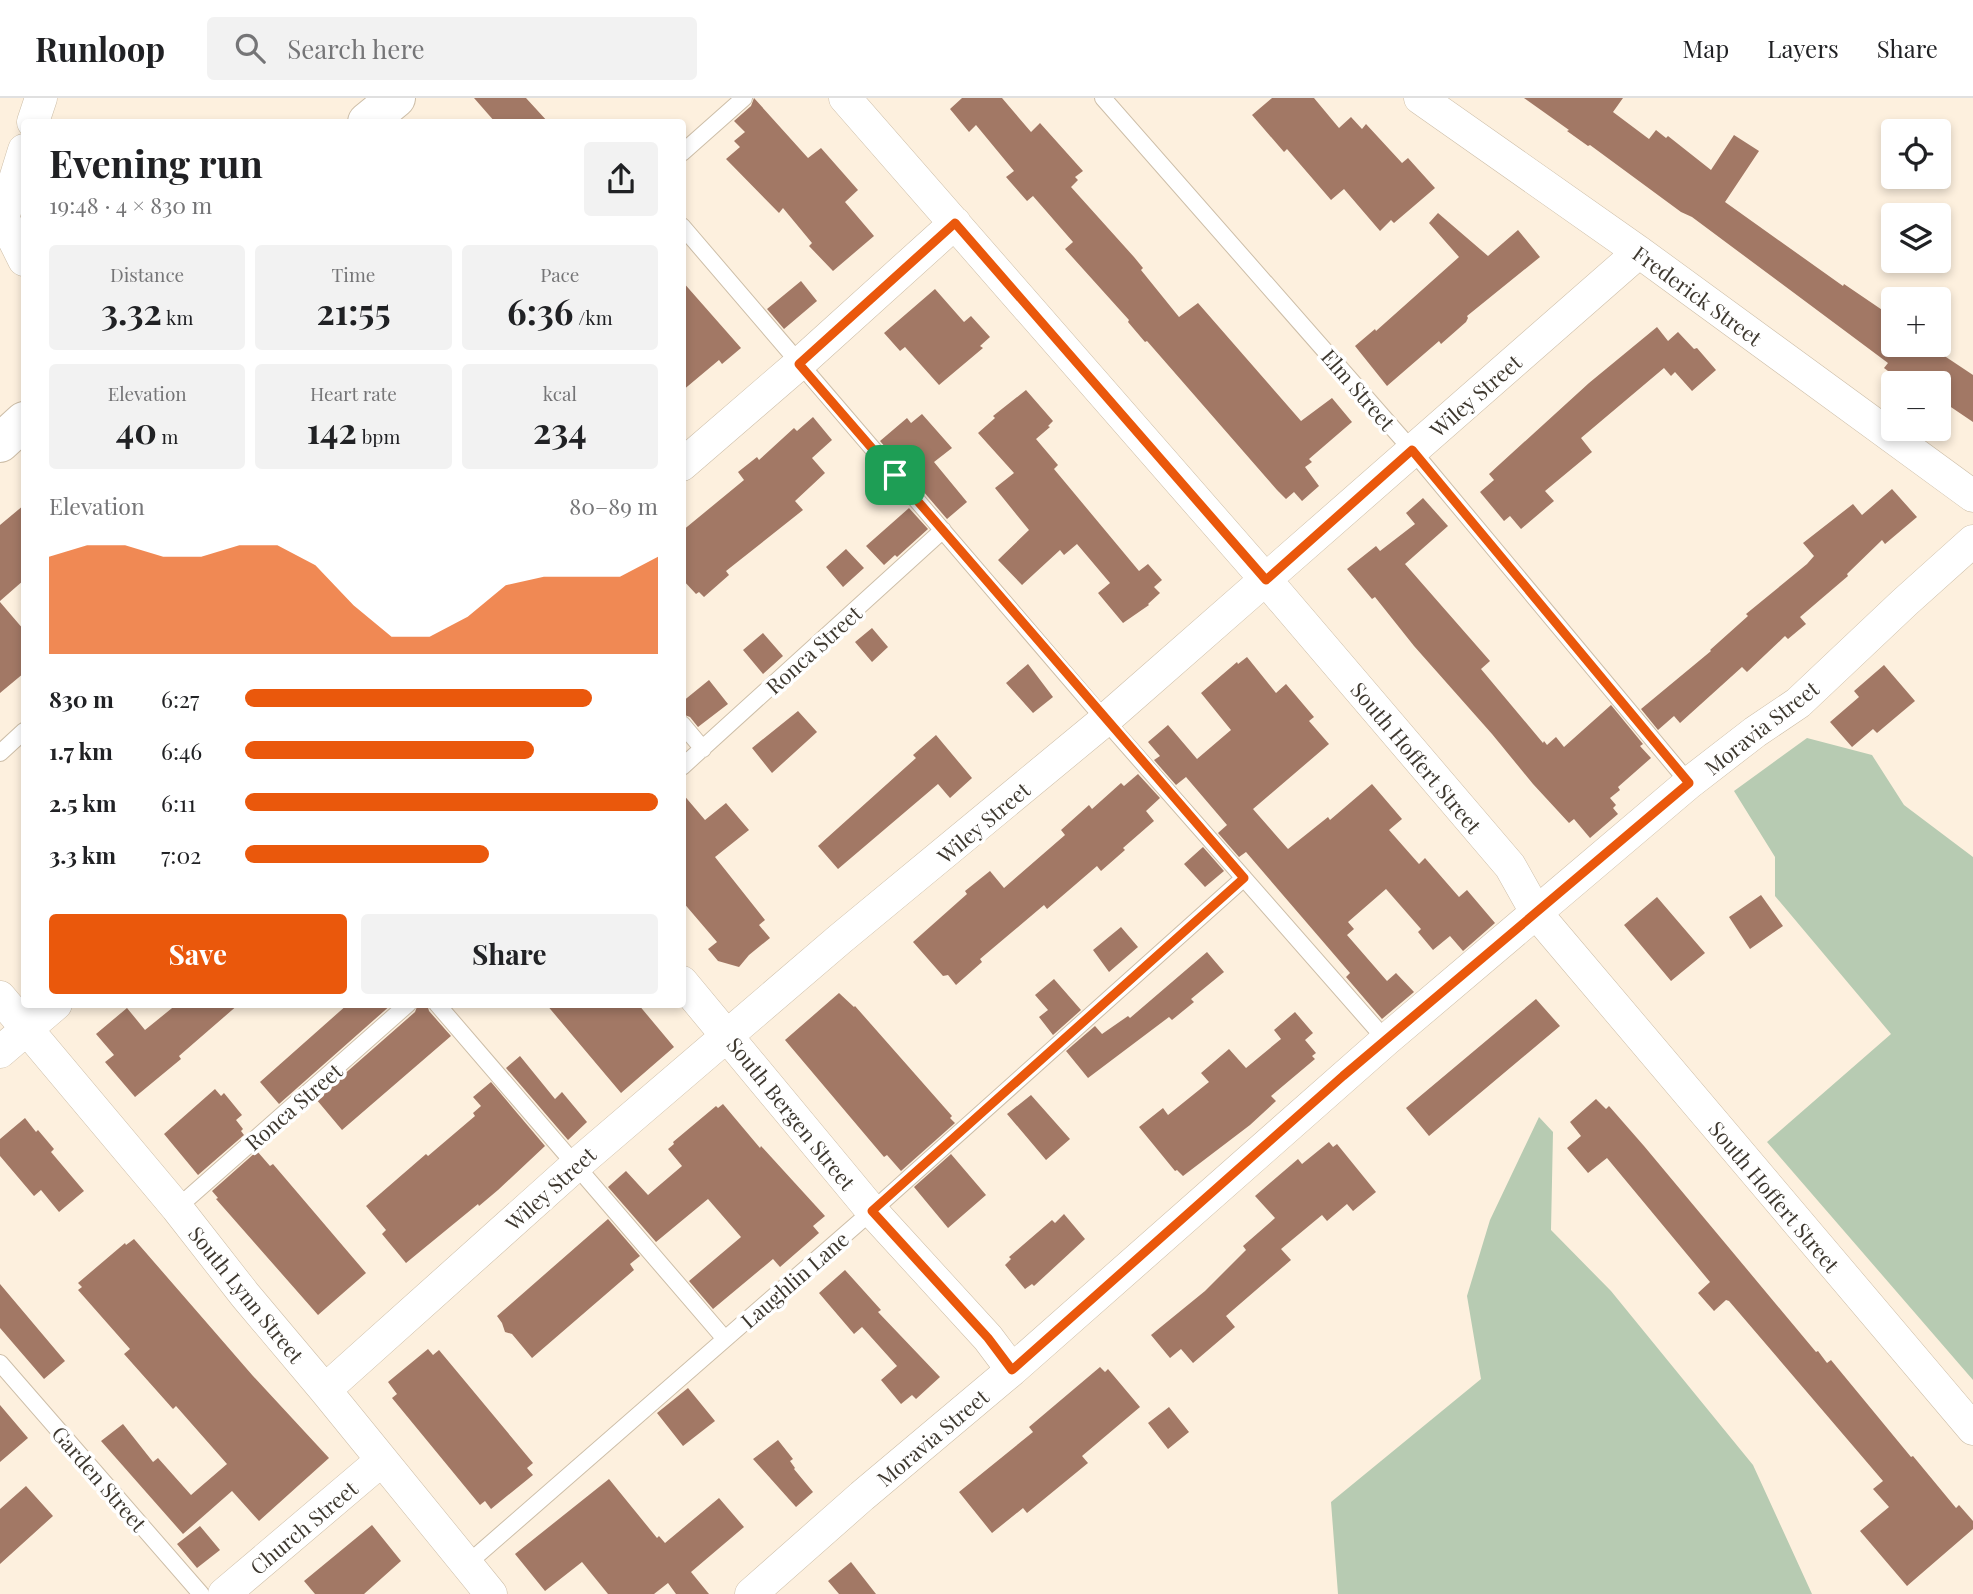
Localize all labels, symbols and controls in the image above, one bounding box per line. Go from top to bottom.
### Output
search box [207,17,697,80]
text: Runloop [35,26,165,70]
icon: search [231,29,269,67]
text: Search here [287,31,425,66]
text: Map [1683,32,1729,64]
text: Layers [1767,32,1839,64]
text: Share [1877,32,1938,64]
map controls [1881,119,1951,441]
button: locate [1881,119,1951,189]
text: Evening run [49,137,263,188]
button: share [584,142,658,216]
text: 19:48 · 4 × 830 m [49,189,212,220]
button: layers [1881,203,1951,273]
street label: Frederick Street [1628,239,1769,352]
text: Distance [110,261,184,287]
text: Time [332,261,375,287]
text: Pace [540,261,579,287]
text: 3.32 [101,287,162,334]
text: 21:55 [316,287,390,334]
text: 6:36 [507,287,574,334]
button: + [1881,287,1951,357]
text: km [162,304,193,330]
text: /km [574,304,613,330]
street label: Elm Street [1316,342,1402,436]
street label: Wiley Street [1423,347,1527,443]
button: − [1881,371,1951,441]
text: Elevation [108,380,187,406]
text: Heart rate [310,380,397,406]
text: kcal [543,380,577,406]
text: 40 [116,406,157,453]
text: 142 [307,406,357,453]
text: 234 [533,406,587,453]
text: m [157,423,179,449]
text: bpm [357,423,400,449]
pin [865,445,925,505]
icon: arrive [876,456,914,494]
text: Elevation [49,490,145,521]
text: 80–89 m [569,490,658,521]
street label: Ronca Street [759,598,867,699]
street label: Moravia Street [1698,673,1824,780]
street label: South Hoffert Street [1345,676,1489,839]
text: 830 m [49,683,114,714]
text: 6:27 [161,683,199,714]
text: 1.7 km [49,735,113,766]
text: 6:46 [161,735,202,766]
street label: Wiley Street [930,775,1036,870]
text: 2.5 km [49,787,116,818]
text: 6:11 [161,787,196,818]
text: 3.3 km [49,839,116,870]
text: 7:02 [161,839,201,870]
button: Save [49,914,347,994]
button: Share [361,914,658,994]
street label: South Bergen Street [722,1031,863,1196]
street label: Ronca Street [239,1056,348,1156]
street label: South Hoffert Street [1703,1115,1847,1278]
street label: Wiley Street [498,1140,602,1237]
street label: South Lynn Street [183,1220,311,1369]
street label: Laughlin Lane [734,1224,854,1334]
street label: Moravia Street [870,1382,994,1492]
street label: Garden Street [46,1419,154,1537]
street label: Church Street [243,1473,363,1580]

